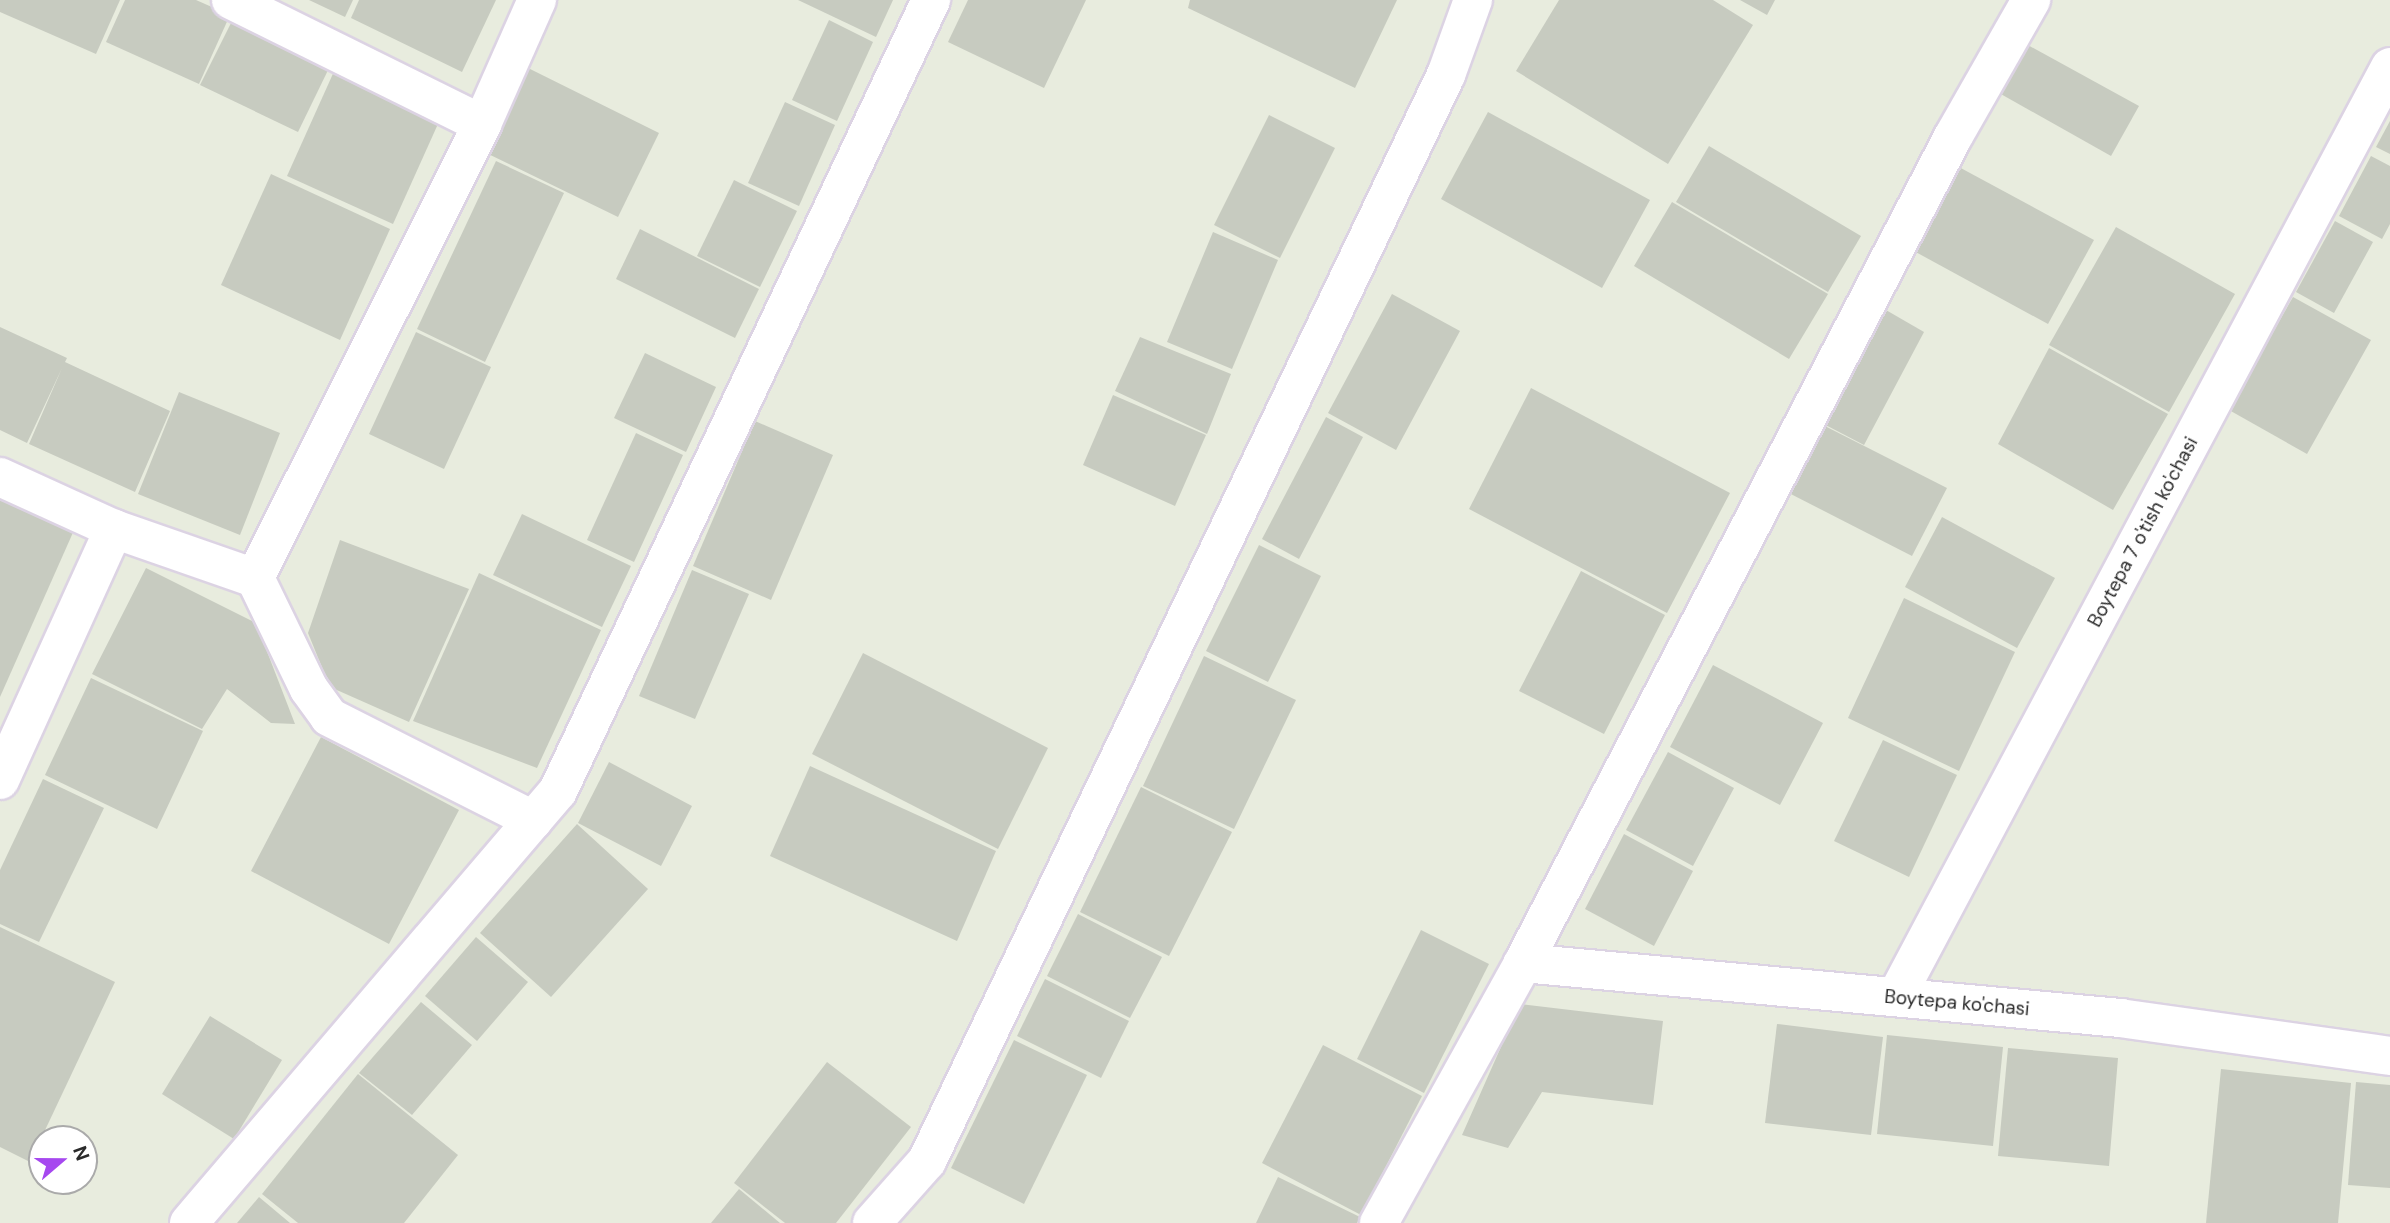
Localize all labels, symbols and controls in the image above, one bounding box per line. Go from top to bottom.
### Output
street label: Boytepa 7 o'tish ko'chasi [2083,433,2203,631]
street label: Boytepa ko'chasi [1884,985,2030,1021]
north arrow [28,1125,98,1195]
text: N [67,1143,95,1164]

